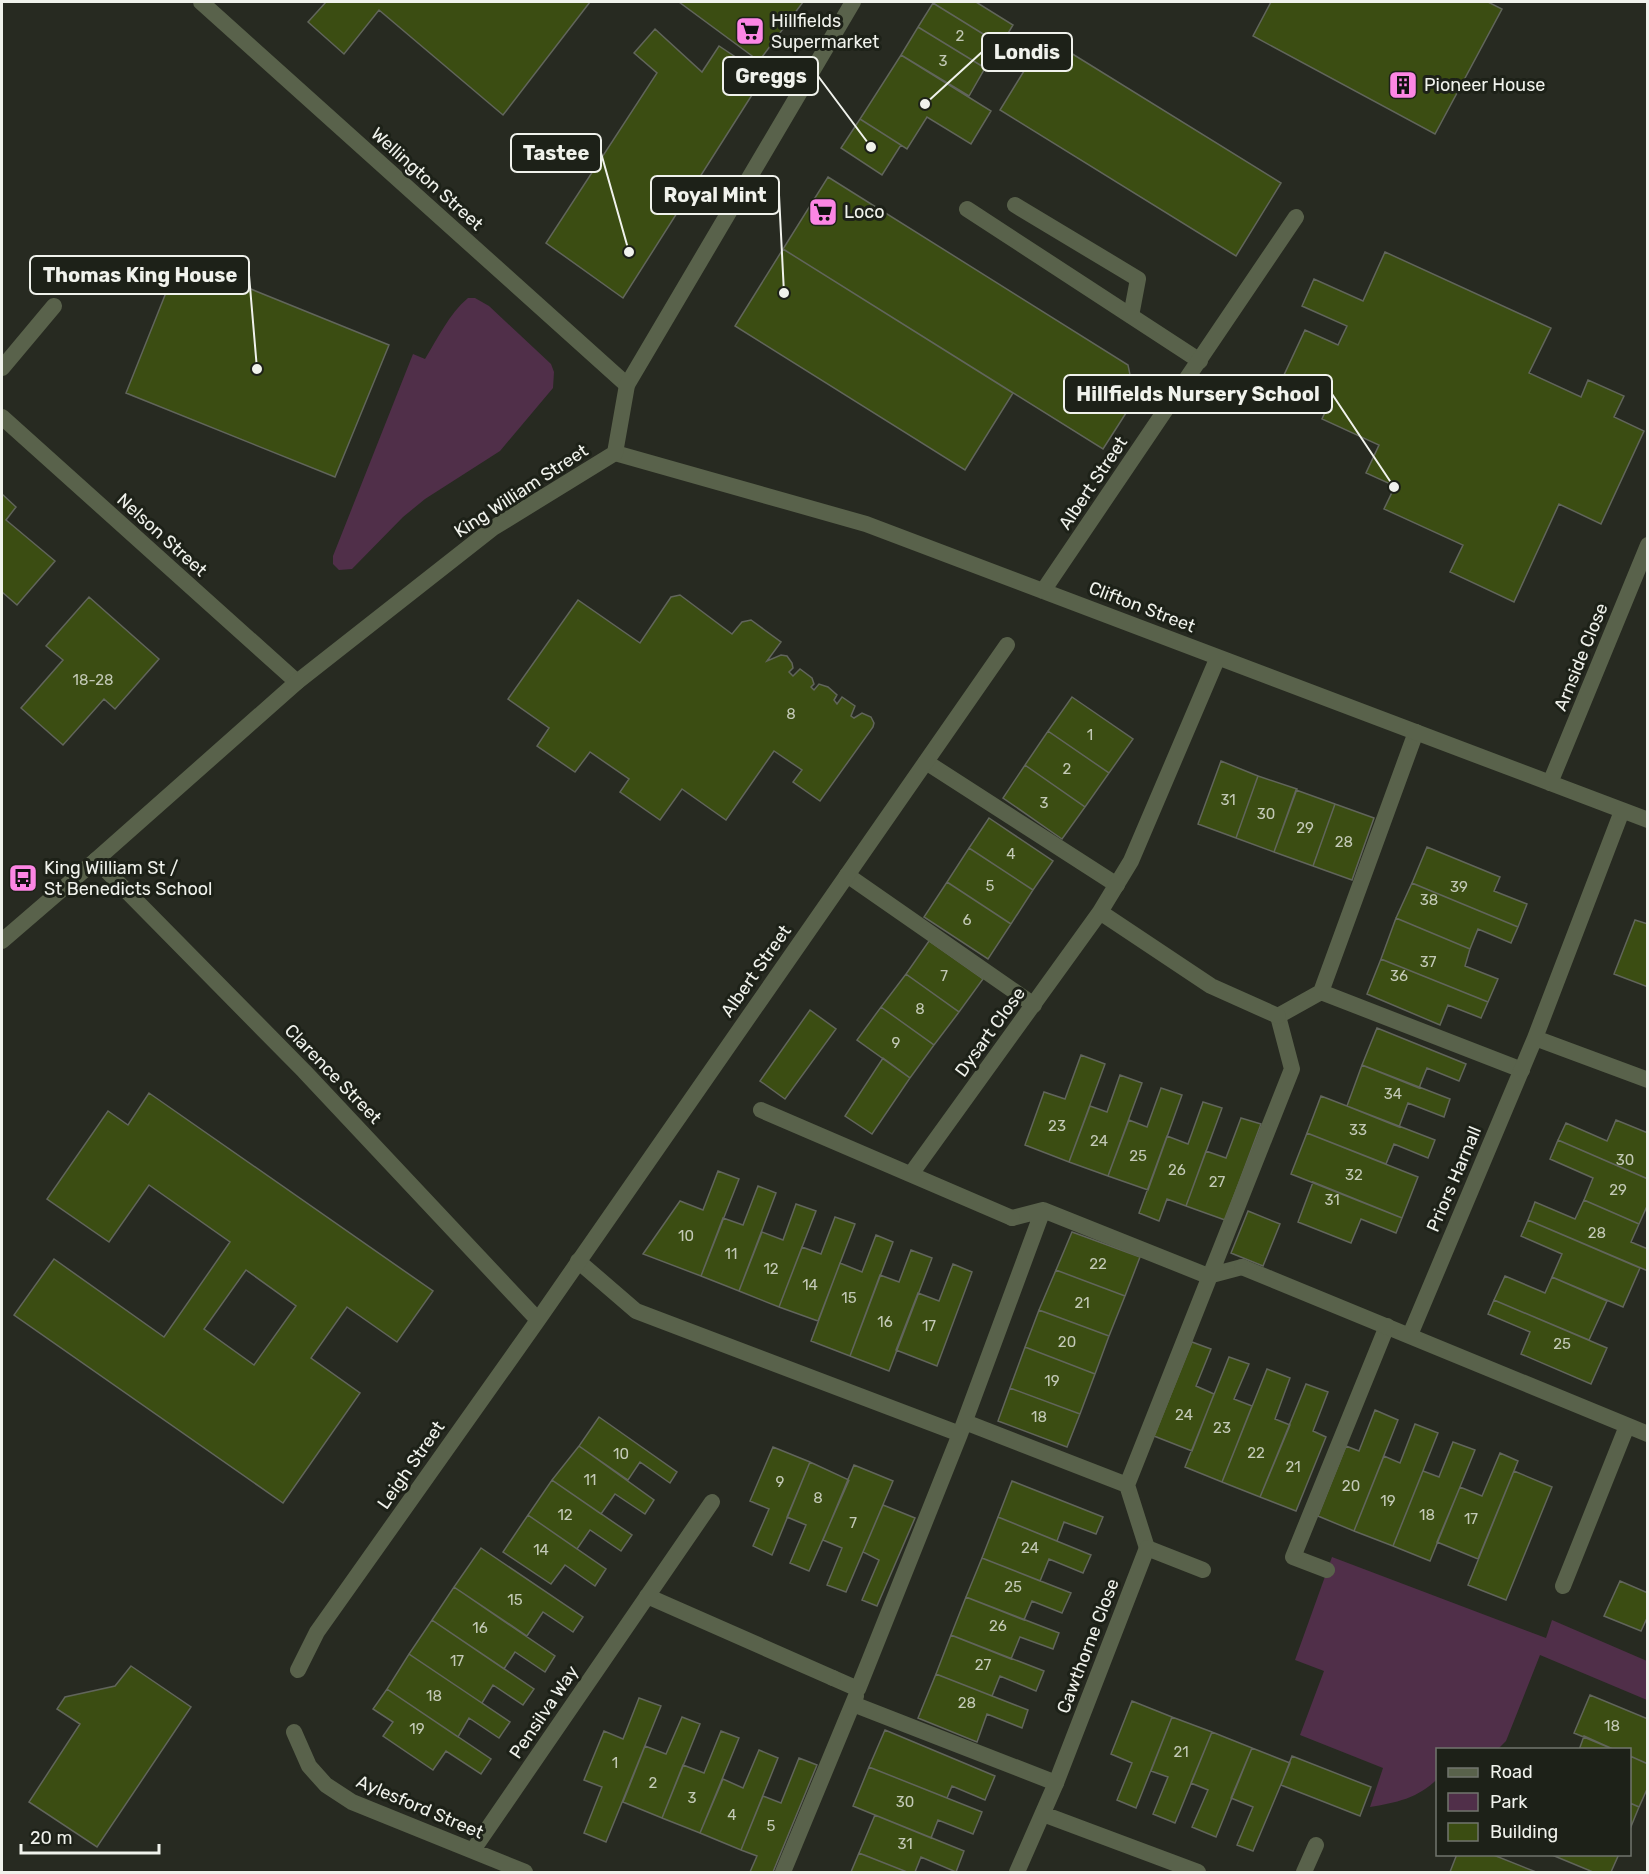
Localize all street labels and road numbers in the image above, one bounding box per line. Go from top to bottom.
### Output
street label: Wellington Street [366,123,488,235]
street label: Albert Street [1054,432,1132,534]
street label: King William Street [450,440,592,542]
street label: Nelson Street [112,489,212,581]
street label: Clifton Street [1086,577,1198,637]
street label: Arnside Close [1549,600,1613,714]
street label: Albert Street [716,921,796,1021]
street label: Dysart Close [950,983,1030,1081]
street label: Clarence Street [280,1019,386,1129]
street label: Priors Harnall [1422,1123,1486,1235]
street label: Leigh Street [373,1417,449,1513]
street label: Cawthorne Close [1052,1575,1124,1717]
street label: Pensilva Way [505,1661,583,1763]
street label: Aylesford Street [353,1770,487,1844]

